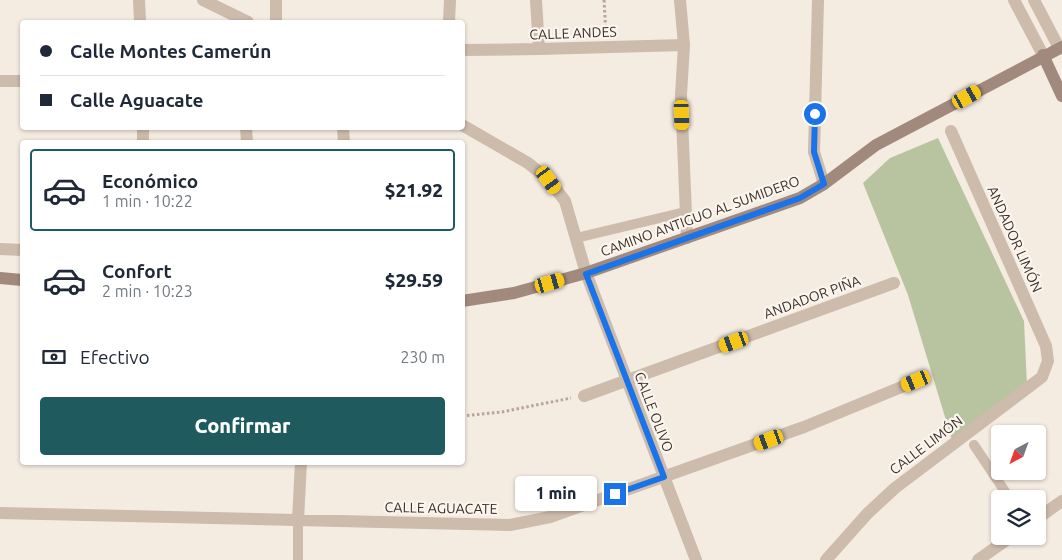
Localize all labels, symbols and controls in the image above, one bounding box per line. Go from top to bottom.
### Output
street label: CALLE ANDES [529,23,617,43]
text: Calle Montes Camerún [70,40,271,62]
car [950,83,983,111]
text: Calle Aguacate [70,89,204,111]
car [673,100,690,130]
route start [804,103,826,125]
car [534,163,563,197]
icon: car [42,168,87,213]
text: Económico [102,170,198,192]
street label: CAMINO ANTIGUO AL SUMIDERO [598,172,802,260]
text: $21.92 [385,179,443,201]
street label: ANDADOR LIMÓN [984,183,1046,294]
text: 1 min · 10:22 [102,192,193,210]
icon: car [42,258,87,303]
text: Confort [102,260,172,282]
text: $29.59 [385,269,443,291]
street label: ANDADOR PIÑA [761,271,863,322]
car [533,272,566,294]
text: 2 min · 10:23 [102,282,193,300]
car [717,330,750,354]
icon: cash [40,343,68,371]
text: Efectivo [80,346,150,368]
text: 230 m [400,348,445,366]
car [899,368,932,394]
street label: CALLE OLIVO [631,370,677,454]
button: Confirmar [40,397,445,455]
street label: CALLE LIMÓN [886,412,966,478]
north arrow [991,425,1046,480]
map controls [991,425,1046,545]
car [752,428,785,452]
callout: 1 min [515,476,598,512]
route end [604,483,626,505]
text: 1 min [536,484,576,502]
button: layers [991,490,1046,545]
street label: CALLE AGUACATE [384,499,498,517]

